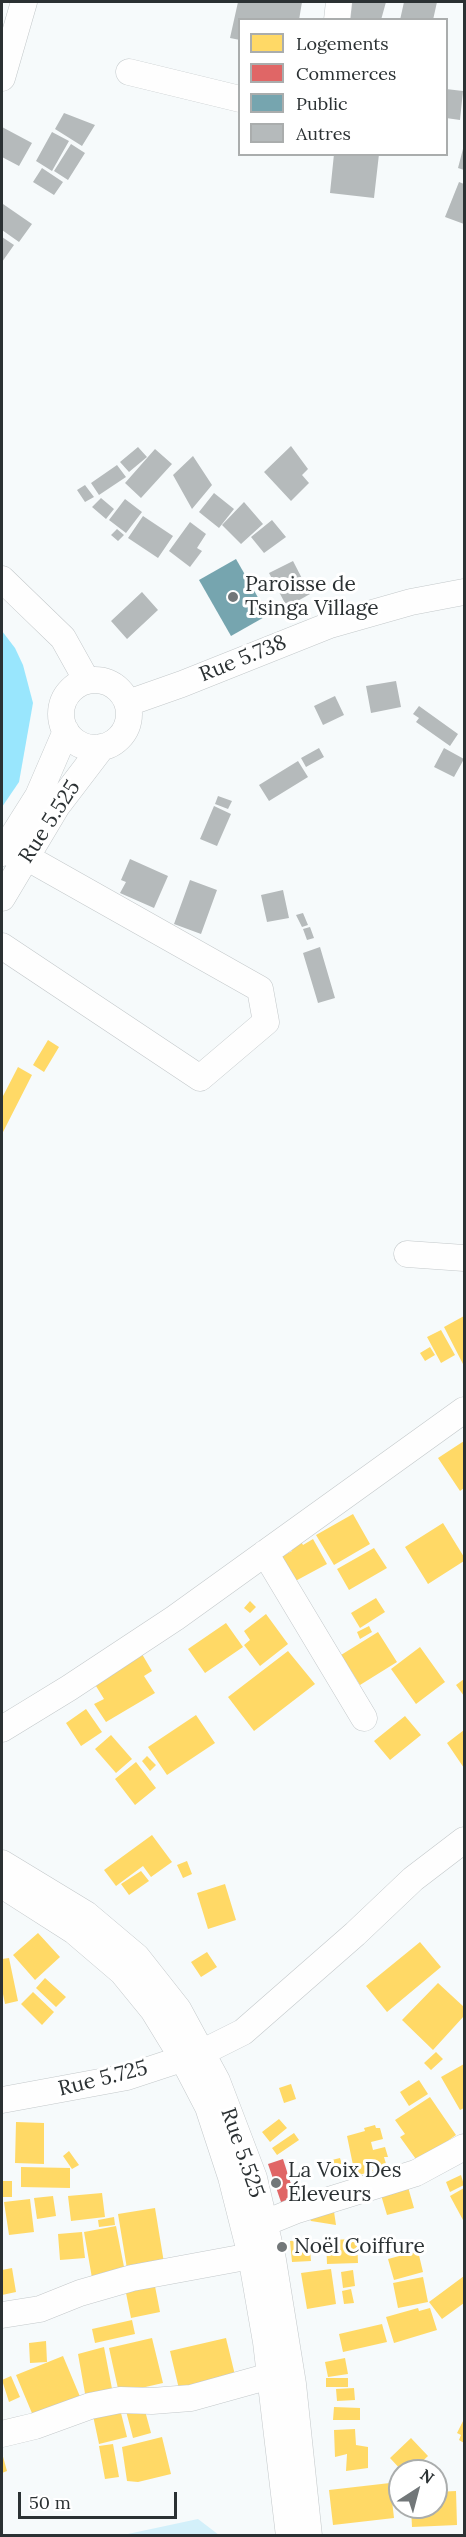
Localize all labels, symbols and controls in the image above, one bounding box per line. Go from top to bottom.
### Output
legend [238,18,448,156]
text: Logements [296,32,388,55]
text: Commerces [296,62,396,85]
text: Public [296,92,348,115]
text: Autres [296,122,351,145]
place label: Paroisse de Tsinga Village [245,572,379,622]
marker: Paroisse de Tsinga Village [226,590,240,604]
street label: Rue 5.738 [196,630,290,688]
street label: Rue 5.525 [14,776,86,868]
street label: Rue 5.725 [56,2056,150,2102]
street label: Rue 5.525 [215,2105,269,2201]
place label: La Voix Des Éleveurs [288,2158,401,2208]
marker: La Voix Des Éleveurs [269,2176,283,2190]
place label: Noël Coiffure [294,2234,425,2260]
marker: Noël Coiffure [275,2240,289,2254]
north arrow [388,2459,448,2519]
text: N [417,2464,438,2488]
scale bar [21,2480,180,2518]
text: 50 m [29,2491,71,2514]

